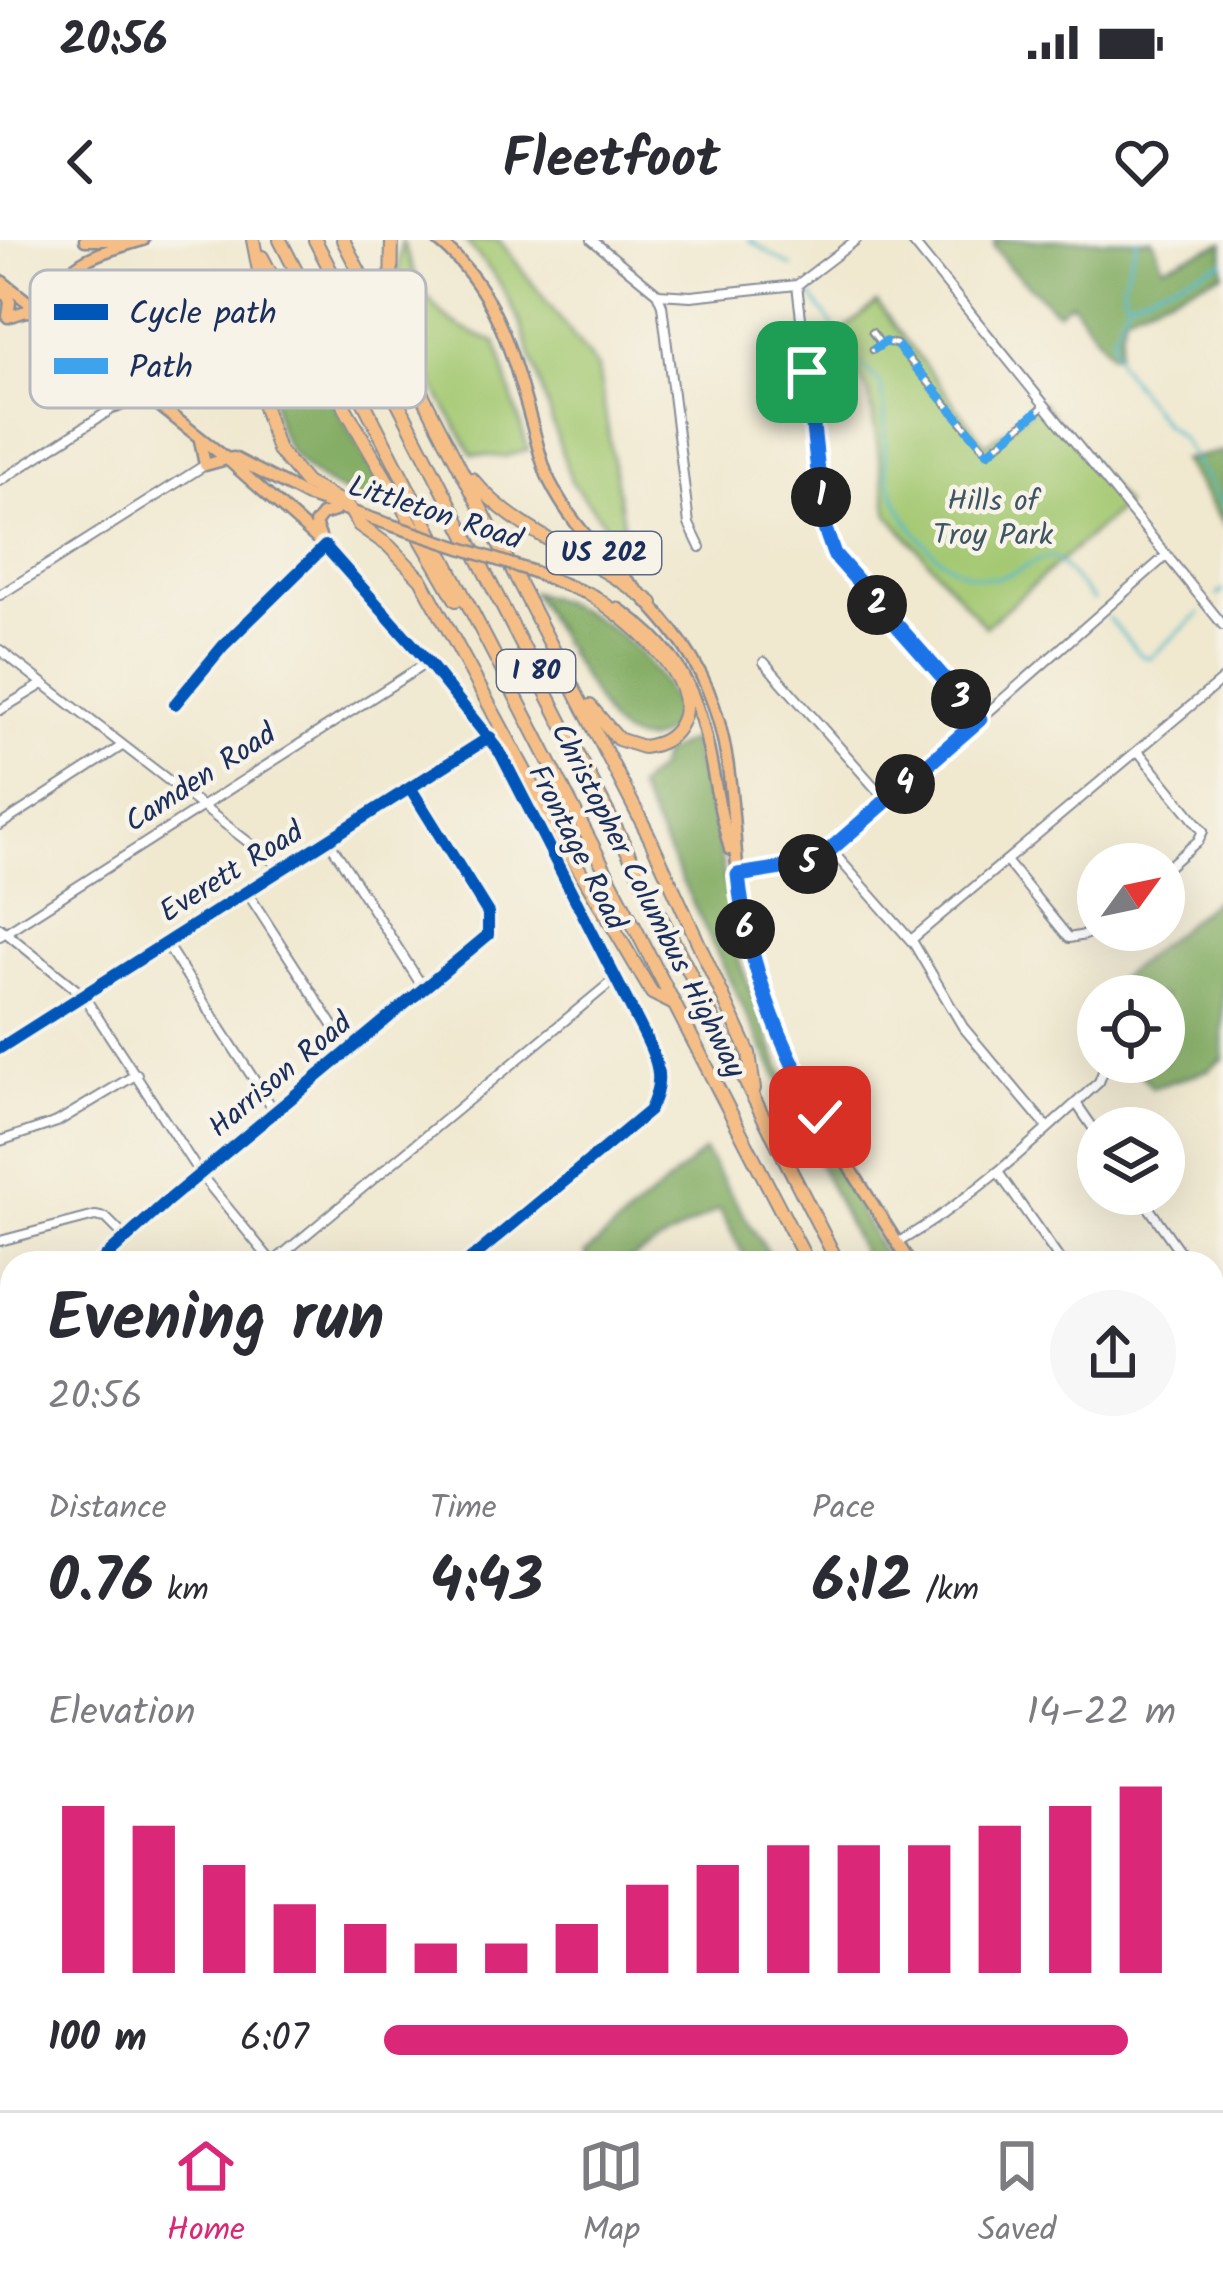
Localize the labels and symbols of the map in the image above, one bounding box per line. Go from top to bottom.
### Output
legend [30,270,426,408]
text: Cycle path [129,289,277,342]
pin [756,321,858,423]
text: Path [129,343,193,396]
street label: Littleton Road [342,463,529,565]
pin: 1 [791,467,851,527]
park label: Hills of Troy Park [933,478,1054,560]
road number: US 202 [547,532,661,574]
pin: 2 [847,575,907,635]
road number: I 80 [497,650,575,692]
pin: 3 [931,669,991,729]
street label: Camden Road [116,711,287,846]
street label: Christopher Columbus Highway [536,715,758,1088]
pin: 4 [875,754,935,814]
street label: Frontage Road [514,757,639,940]
street label: Everett Road [150,809,315,936]
pin: 5 [778,834,838,894]
north arrow [1077,843,1185,951]
pin: 6 [715,899,775,959]
street label: Harrison Road [198,1000,365,1151]
pin [769,1066,871,1168]

